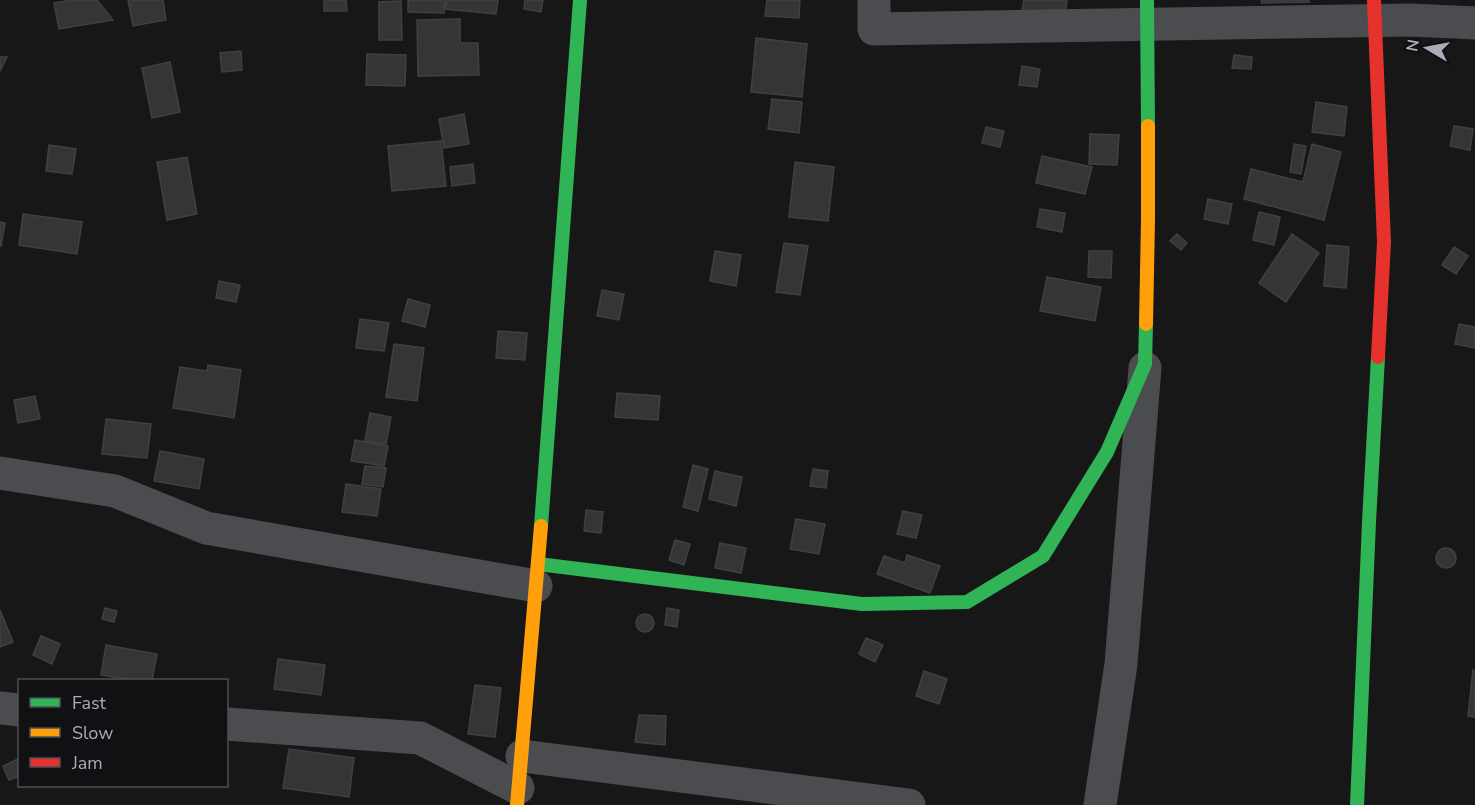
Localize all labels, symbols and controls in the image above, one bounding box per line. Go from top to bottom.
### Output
north arrow [1397,18,1457,78]
text: N [1401,38,1425,53]
legend [18,679,228,787]
text: Fast [72,691,107,715]
text: Slow [72,721,113,745]
text: Jam [71,751,103,775]

